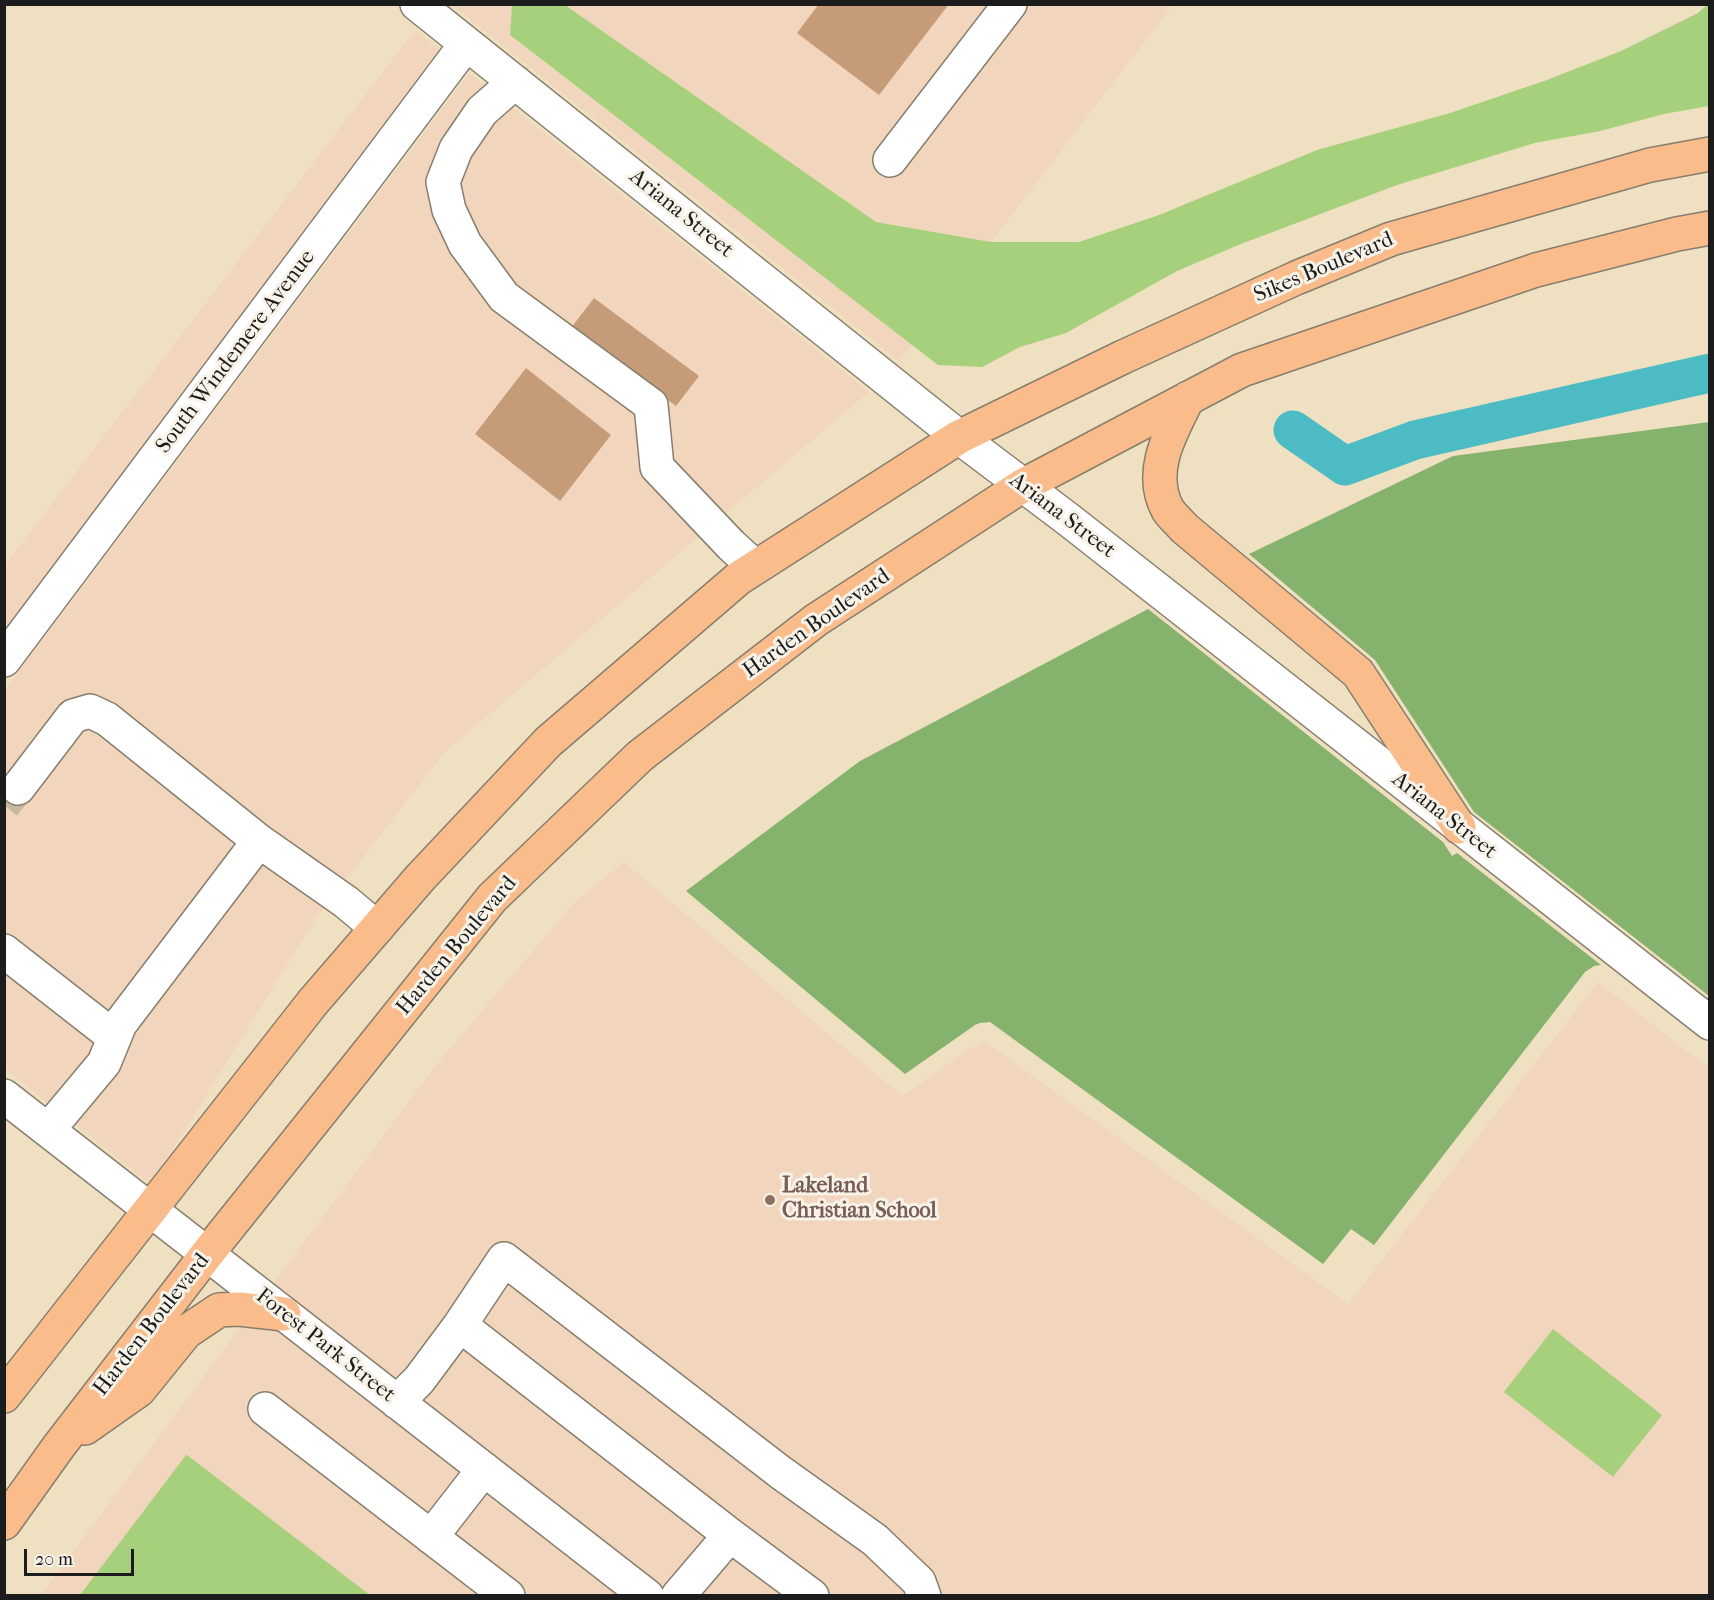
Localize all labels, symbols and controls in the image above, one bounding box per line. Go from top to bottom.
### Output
street label: Ariana Street [624,164,738,264]
street label: Sikes Boulevard [1250,227,1398,309]
street label: South Windemere Avenue [151,245,321,459]
street label: Ariana Street [1004,468,1120,564]
street label: Harden Boulevard [738,563,896,685]
street label: Ariana Street [1386,767,1502,865]
street label: Harden Boulevard [391,871,523,1021]
place label: Lakeland Christian School [782,1174,937,1226]
marker: Lakeland Christian School [763,1193,777,1207]
street label: Harden Boulevard [88,1249,216,1401]
street label: Forest Park Street [250,1283,400,1409]
scale bar [27,1537,136,1575]
text: 20 m [35,1549,73,1570]

